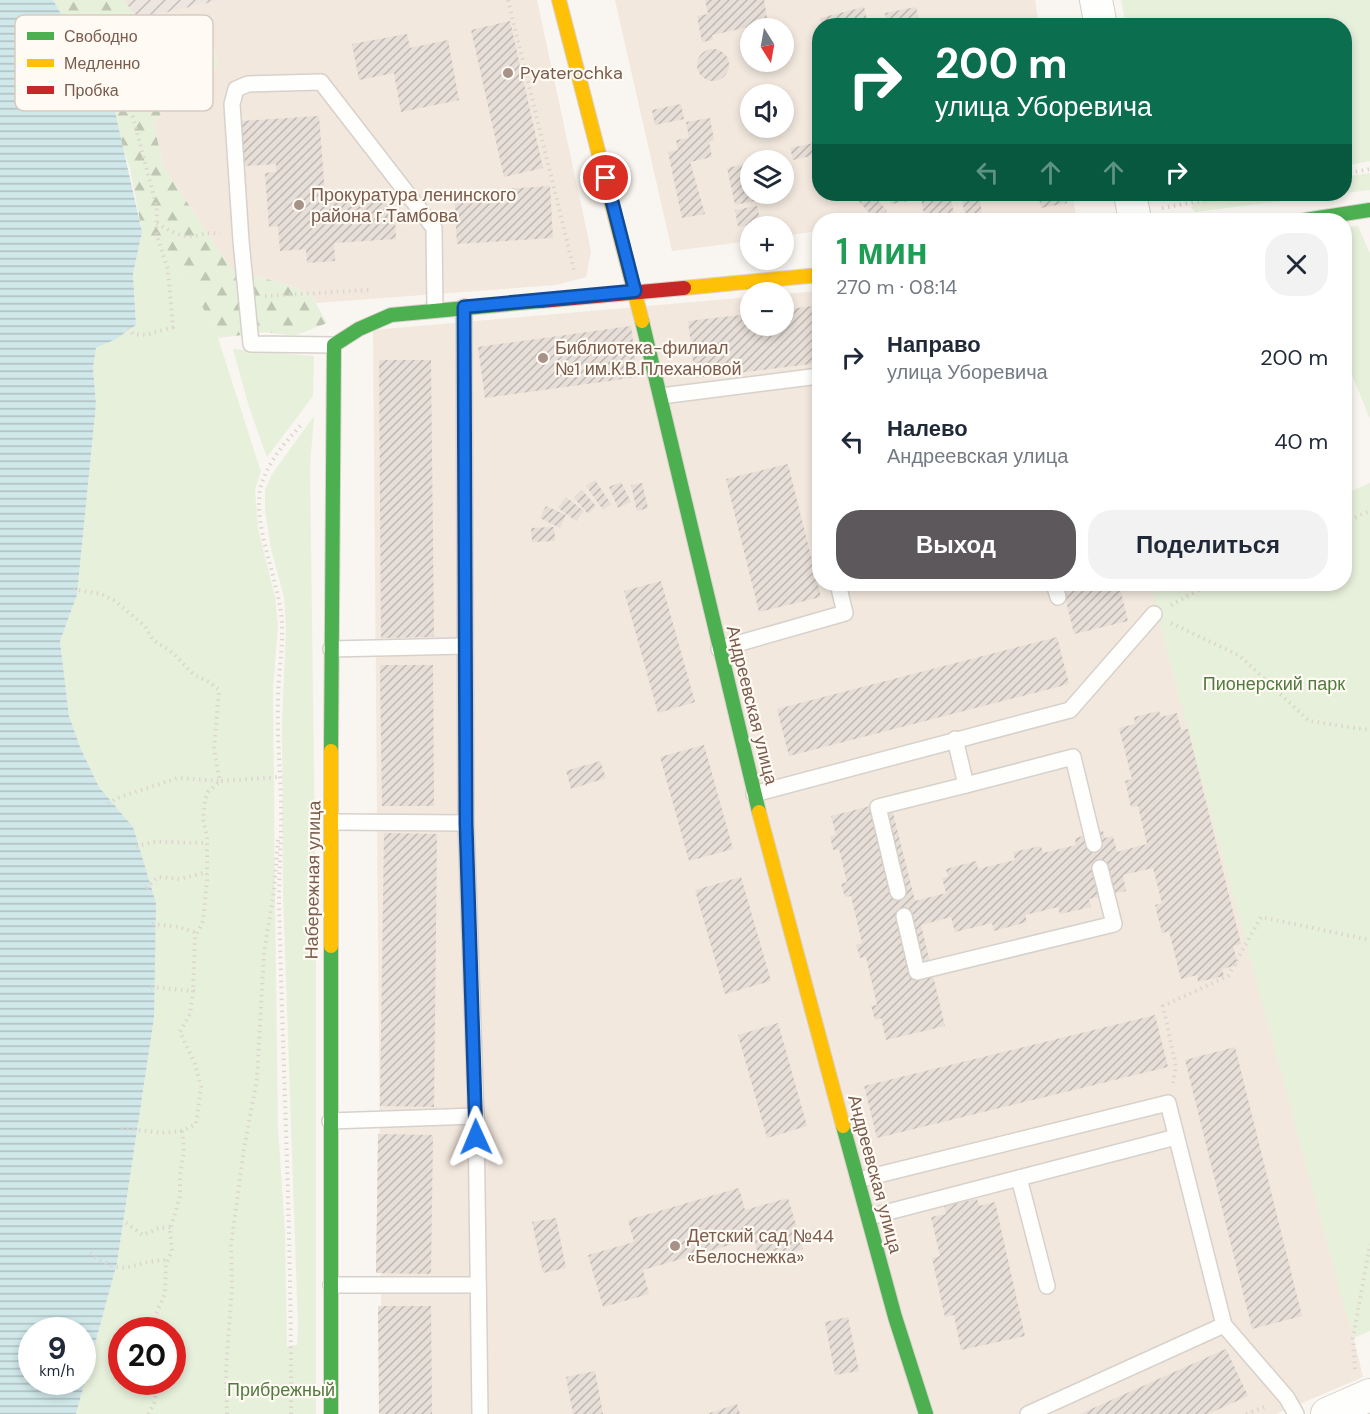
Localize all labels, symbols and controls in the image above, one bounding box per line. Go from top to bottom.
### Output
legend [15,15,213,111]
north arrow [740,18,794,72]
map controls [740,18,794,336]
text: Свободно [64,26,138,47]
text: 200 m [935,36,1068,91]
icon: right [836,42,914,120]
text: Медленно [64,53,140,74]
place label: Pyaterochka [520,61,623,85]
marker: Pyaterochka [501,66,515,80]
text: Пробка [64,80,119,101]
button: sound [740,84,794,138]
text: улица Уборевича [935,89,1152,124]
button: layers [740,150,794,204]
pin [580,152,631,203]
icon: left [971,156,1004,189]
icon: ahead [1034,156,1067,189]
icon: ahead [1097,156,1130,189]
icon: right [1160,156,1193,189]
icon: arrive [589,161,622,194]
place label: Прокуратура ленинского района г.Тамбова [311,183,516,228]
marker: Прокуратура ленинского района г.Тамбова [292,198,306,212]
button: + [740,216,794,270]
text: 1 мин [836,228,928,275]
button: close [1265,233,1328,296]
text: 270 m · 08:14 [836,274,957,300]
button: − [740,282,794,336]
text: Направо [887,330,981,359]
place label: Библиотека-филиал №1 им.К.В.Плехановой [555,336,742,381]
icon: right [836,341,869,374]
text: 200 m [1260,343,1328,372]
marker: Библиотека-филиал №1 им.К.В.Плехановой [536,351,550,365]
text: улица Уборевича [887,359,1048,385]
text: Налево [887,414,968,443]
icon: left [836,425,869,458]
text: 40 m [1274,427,1328,456]
text: Андреевская улица [887,443,1068,469]
button: Выход [836,510,1076,579]
button: Поделиться [1088,510,1328,579]
street label: Андреевская улица [721,623,784,788]
park label: Пионерский парк [1203,672,1345,696]
street label: Набережная улица [300,799,326,960]
street label: Андреевская улица [842,1092,908,1257]
position arrow [444,1105,508,1169]
place label: Детский сад №44 «Белоснежка» [687,1224,834,1269]
marker: Детский сад №44 «Белоснежка» [668,1239,682,1253]
speed limit sign: 20 [108,1317,186,1395]
text: 9 [47,1329,67,1368]
text: km/h [39,1361,75,1381]
park label: Прибрежный [227,1378,335,1402]

